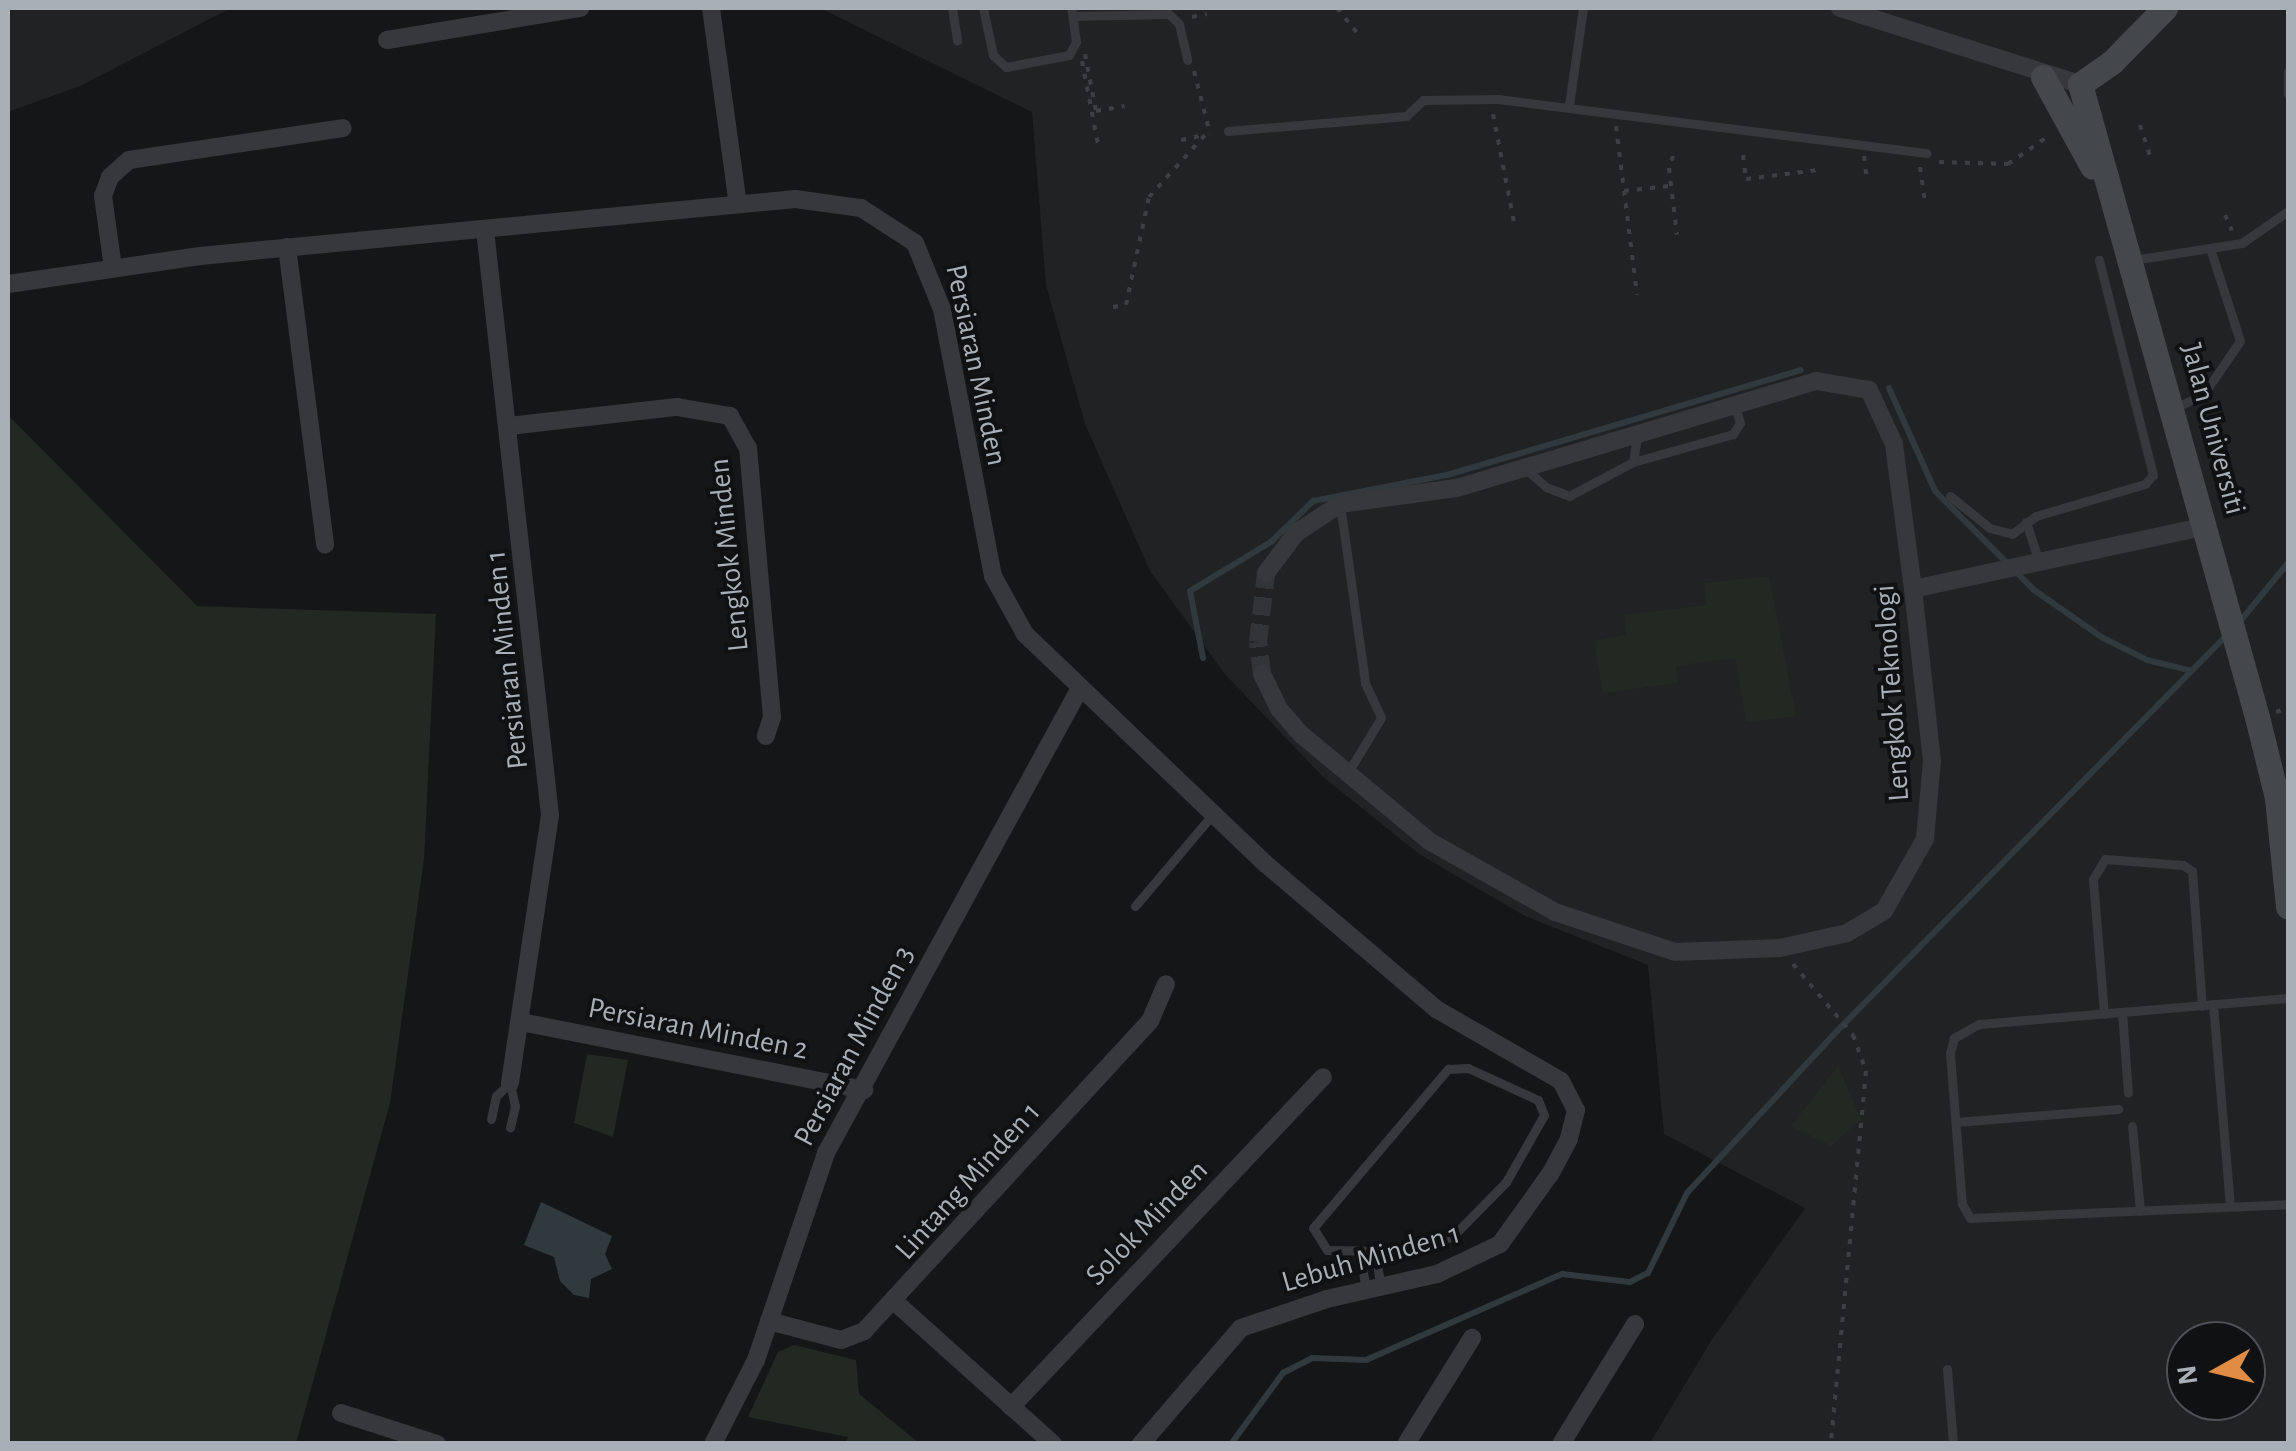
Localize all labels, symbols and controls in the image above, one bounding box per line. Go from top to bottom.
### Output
street label: Persiaran Minden [937,261,1015,469]
street label: Jalan Universiti [2173,339,2253,519]
street label: Lengkok Minden [701,457,757,653]
street label: Persiaran Minden 1 [478,549,536,771]
street label: Lengkok Teknologi [1866,584,1918,802]
street label: Persiaran Minden 3 [786,940,922,1152]
street label: Persiaran Minden 2 [585,990,811,1068]
street label: Lintang Minden 1 [888,1095,1048,1267]
street label: Solok Minden [1078,1153,1216,1293]
street label: Lebuh Minden 1 [1278,1215,1464,1301]
north arrow [2166,1321,2266,1421]
text: N [2173,1363,2203,1386]

